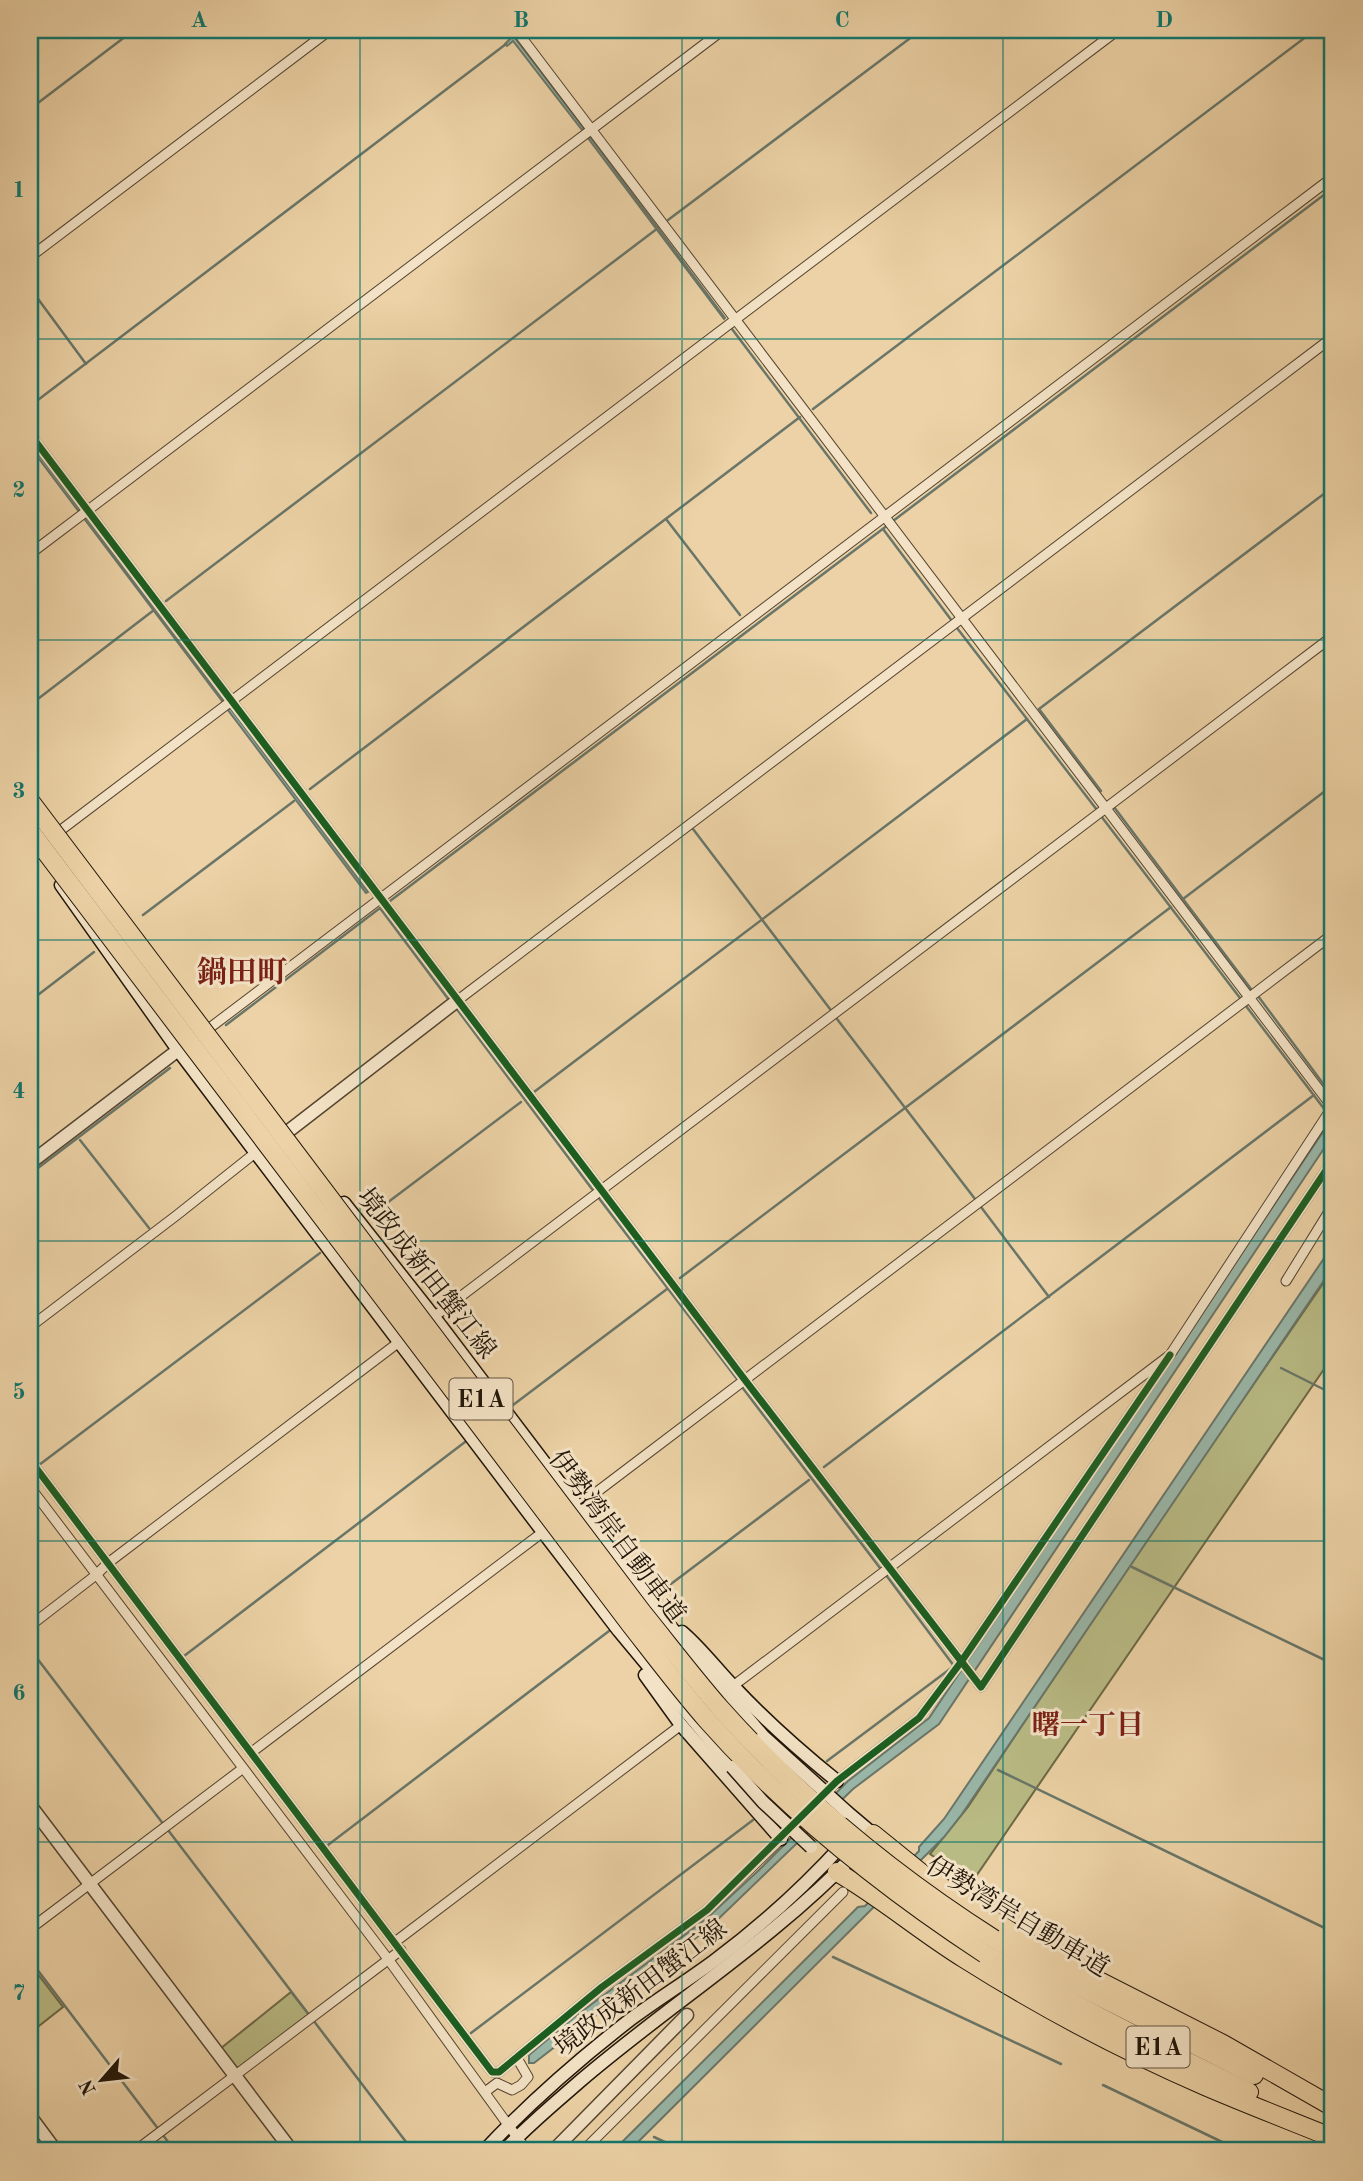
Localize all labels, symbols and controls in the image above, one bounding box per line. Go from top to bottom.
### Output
text: A [190,9,208,32]
text: B [513,9,529,32]
text: C [834,9,850,32]
text: D [1155,9,1173,32]
text: 1 [12,179,26,202]
text: 2 [12,479,26,502]
text: 3 [12,780,26,803]
district label: 鍋田町 [197,956,287,989]
text: 4 [12,1080,26,1103]
street label: 境政成新田蟹江線 [351,1183,501,1364]
road number: E1A [449,1378,512,1420]
text: 5 [12,1381,26,1404]
street label: 伊勢湾岸自動車道 [543,1445,691,1628]
text: 6 [12,1682,26,1705]
district label: 曙一丁目 [1032,1710,1144,1741]
street label: 伊勢湾岸自動車道 [921,1851,1114,1982]
street label: 境政成新田蟹江線 [549,1914,732,2062]
text: 7 [12,1982,26,2005]
road number: E1A [1126,2026,1190,2068]
north arrow [66,2044,136,2114]
text: N [77,2076,101,2098]

